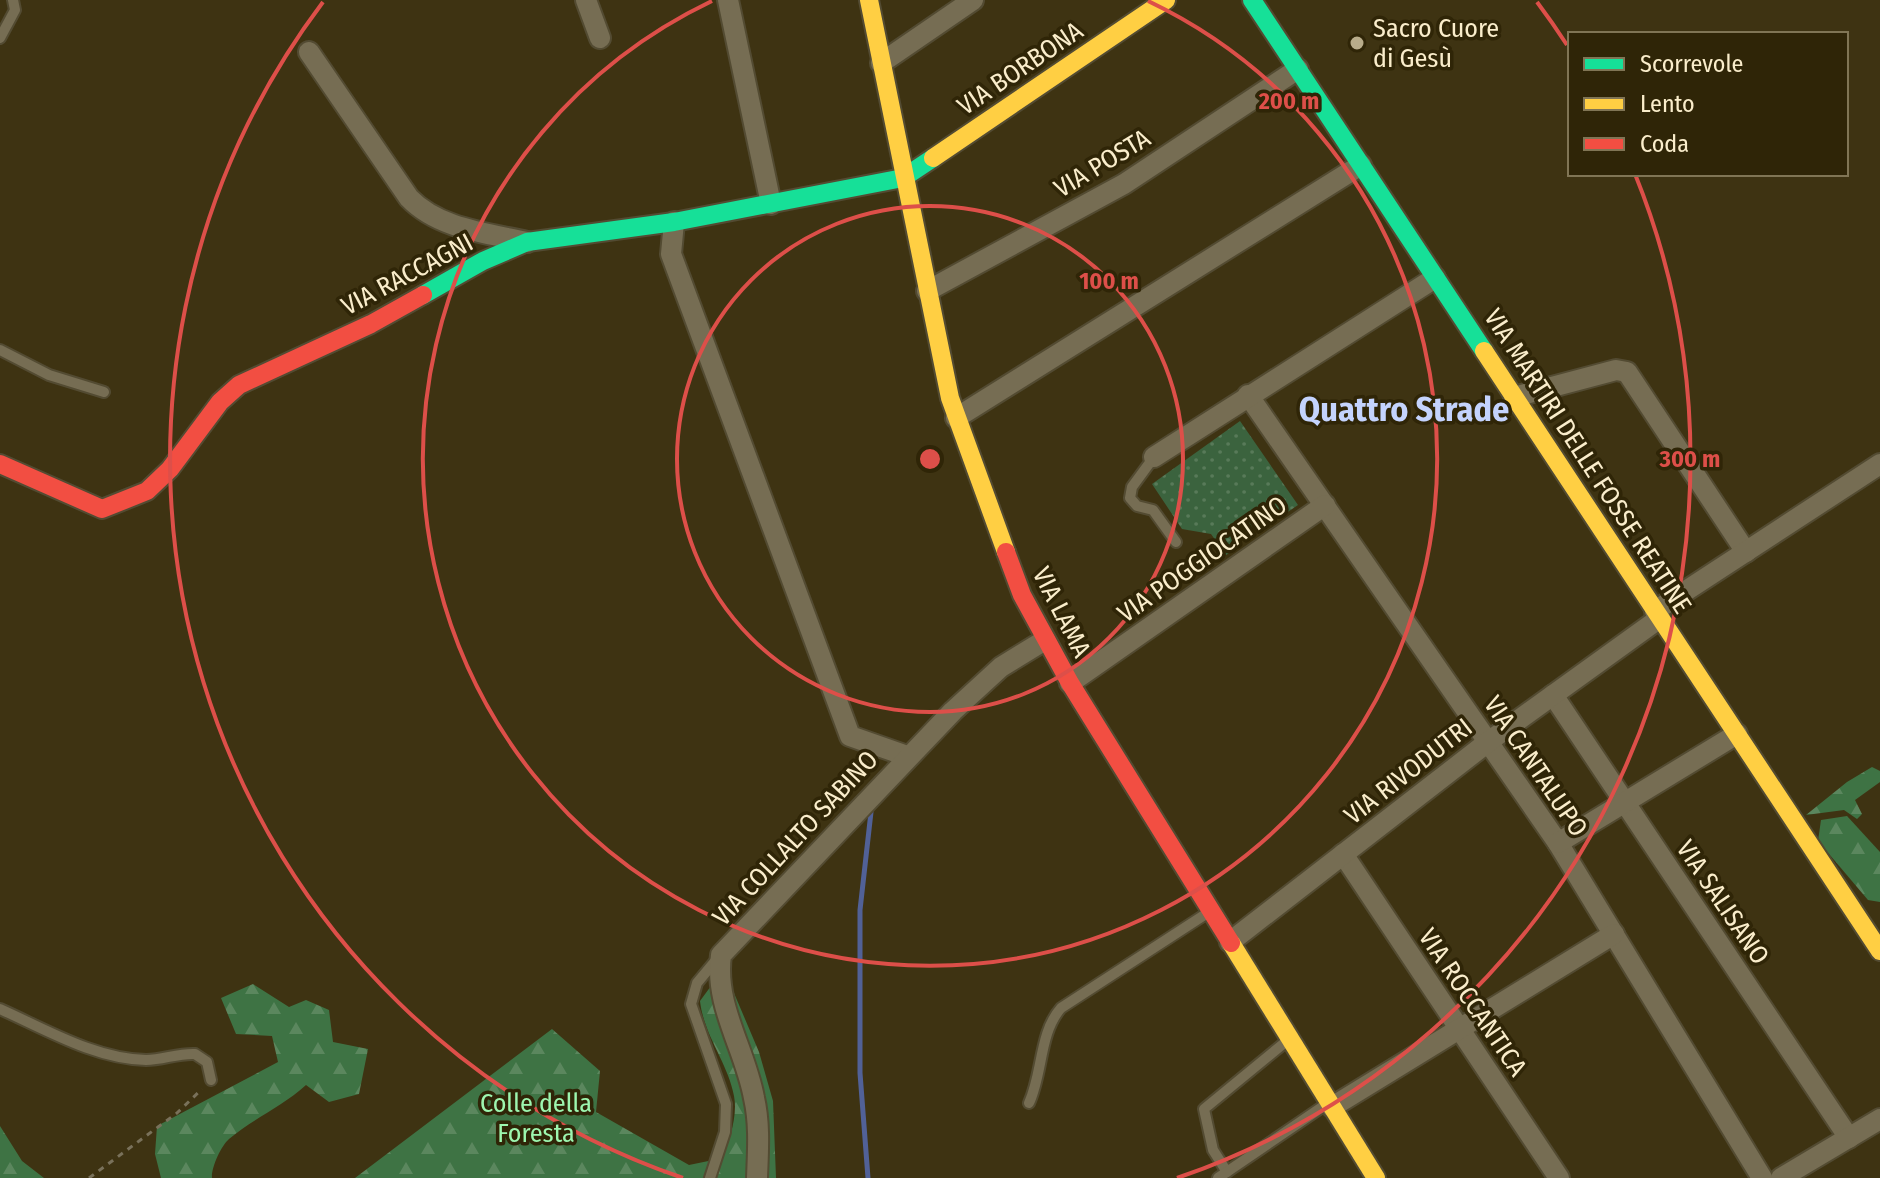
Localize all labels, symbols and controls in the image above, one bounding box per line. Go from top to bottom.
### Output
place label: Sacro Cuore di Gesù [1373,13,1499,74]
street label: VIA BORBONA [952,15,1089,122]
legend [1568,32,1848,176]
marker: Sacro Cuore di Gesù [1348,34,1366,52]
text: Scorrevole [1640,50,1743,78]
text: 200 m [1258,87,1319,115]
text: Lento [1640,90,1695,118]
street label: VIA POSTA [1049,123,1156,204]
text: Coda [1640,130,1689,158]
street label: VIA RACCAGNI [336,227,478,322]
text: 100 m [1079,267,1139,295]
street label: VIA MARTIRI DELLE FOSSE REATINE [1477,303,1698,619]
district label: Quattro Strade [1299,389,1509,430]
centre of rings [916,445,944,473]
text: 300 m [1659,445,1720,473]
street label: VIA POGGIOCATINO [1112,490,1293,629]
street label: VIA LAMA [1026,562,1098,663]
street label: VIA CANTALUPO [1477,690,1594,843]
street label: VIA RIVODUTRI [1338,712,1478,831]
street label: VIA COLLALTO SABINO [706,744,884,932]
street label: VIA SALISANO [1670,834,1775,970]
street label: VIA ROCCANTICA [1412,923,1533,1082]
park label: Colle della Foresta [480,1088,592,1149]

